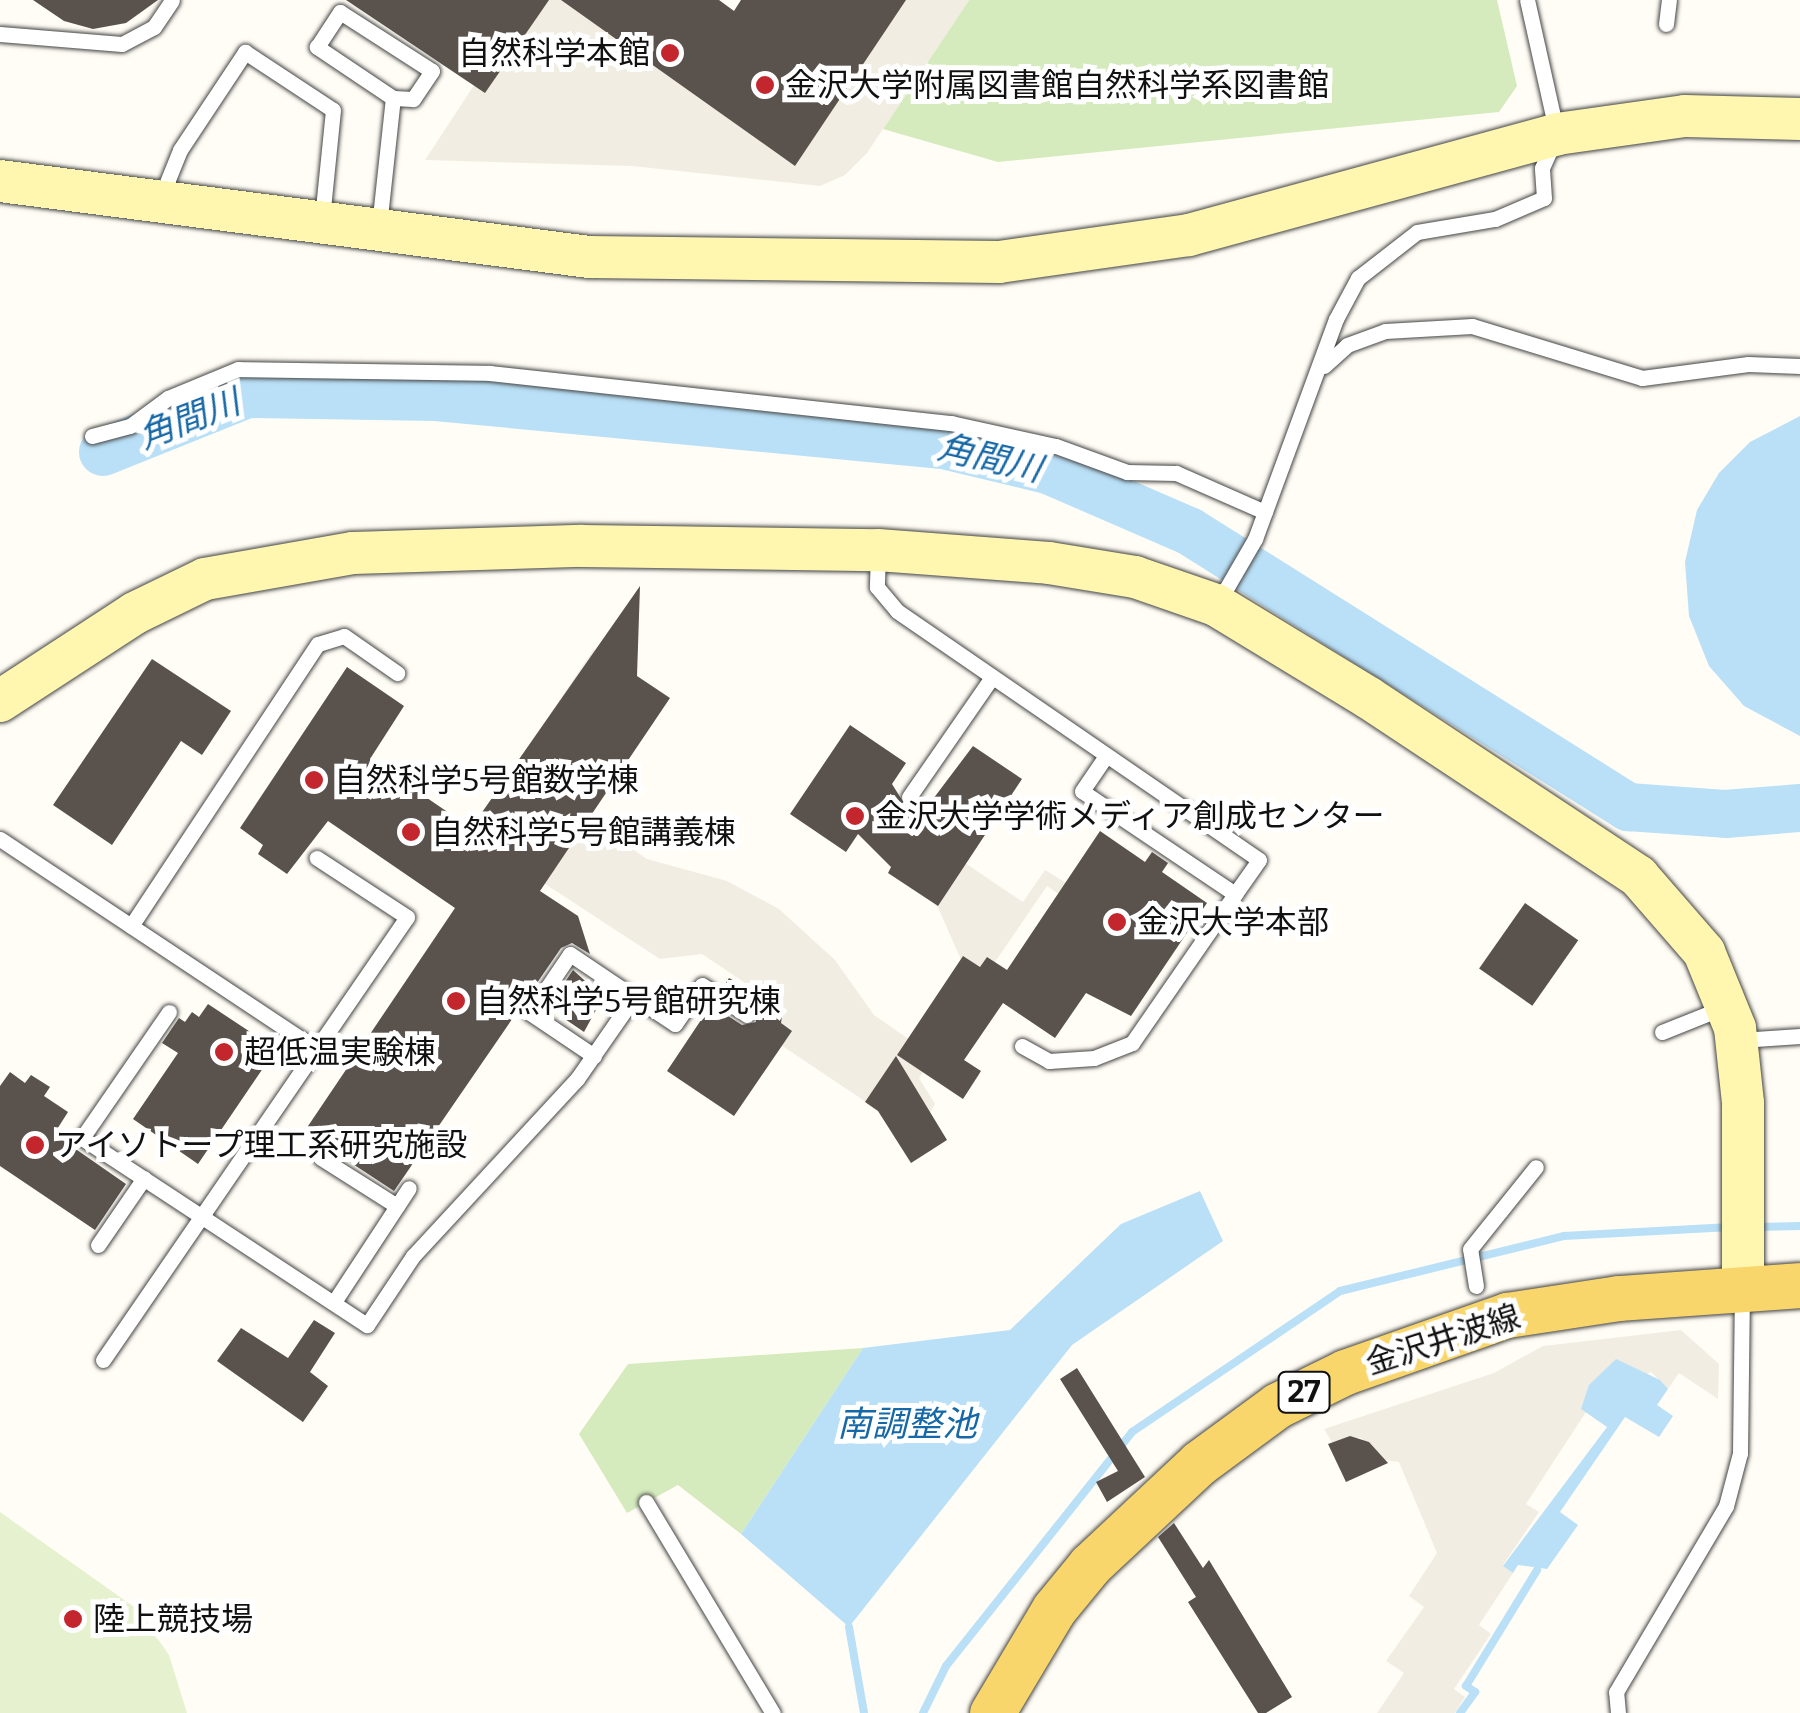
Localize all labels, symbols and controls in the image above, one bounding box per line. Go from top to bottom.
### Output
place label: 自然科学本館 [458,34,650,72]
marker: 自然科学本館 [659,42,681,64]
place label: 金沢大学附属図書館自然科学系図書館 [785,66,1329,104]
marker: 金沢大学附属図書館自然科学系図書館 [754,74,776,96]
water label: 角間川 [132,381,246,457]
water label: 角間川 [934,426,1046,490]
place label: 自然科学5号館数学棟 [334,761,639,799]
marker: 自然科学5号館数学棟 [303,769,325,791]
place label: 金沢大学学術メディア創成センター [875,797,1387,835]
marker: 金沢大学学術メディア創成センター [844,805,866,827]
place label: 自然科学5号館講義棟 [431,813,736,851]
marker: 自然科学5号館講義棟 [400,821,422,843]
place label: 金沢大学本部 [1137,903,1329,941]
marker: 金沢大学本部 [1106,911,1128,933]
place label: 自然科学5号館研究棟 [476,982,781,1020]
marker: 自然科学5号館研究棟 [445,990,467,1012]
place label: 超低温実験棟 [244,1033,436,1071]
marker: 超低温実験棟 [213,1041,235,1063]
place label: アイソトープ理工系研究施設 [55,1126,471,1164]
marker: アイソトープ理工系研究施設 [24,1134,46,1156]
street label: 金沢井波線 [1361,1297,1525,1383]
road number: 27 [1276,1367,1332,1417]
water label: 南調整池 [837,1403,977,1445]
place label: 陸上競技場 [93,1600,253,1638]
marker: 陸上競技場 [62,1608,84,1630]

